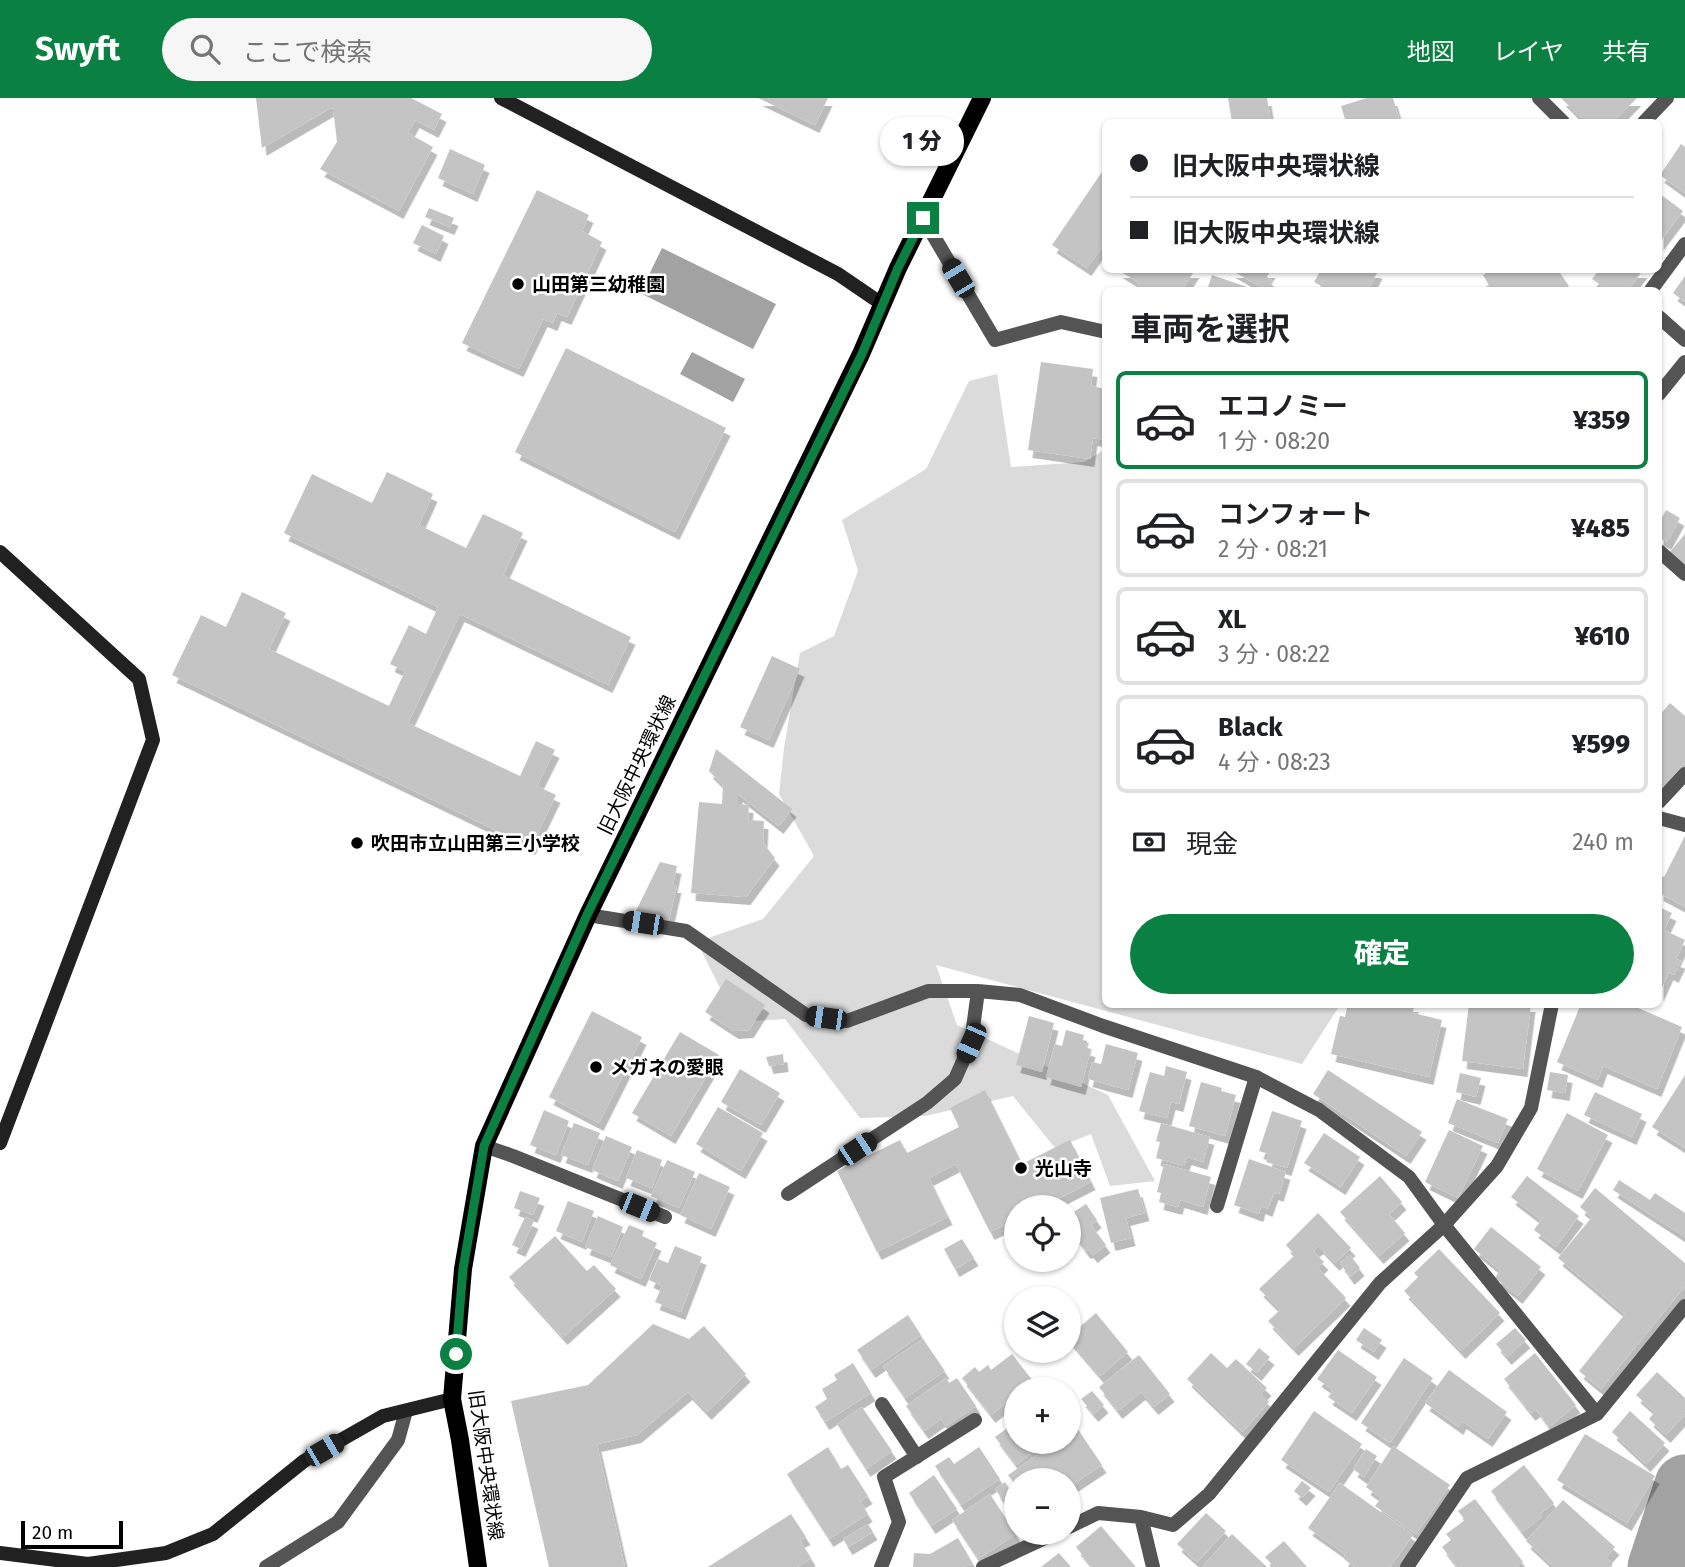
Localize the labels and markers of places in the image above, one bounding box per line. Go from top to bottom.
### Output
place label: 山田第三幼稚園 [532,273,665,296]
marker: 山田第三幼稚園 [510,276,526,292]
place label: 吹田市立山田第三小学校 [371,832,580,855]
marker: 吹田市立山田第三小学校 [349,835,365,851]
place label: メガネの愛眼 [610,1056,724,1079]
marker: メガネの愛眼 [588,1059,604,1075]
place label: 光山寺 [1035,1157,1092,1180]
marker: 光山寺 [1013,1160,1029,1176]

